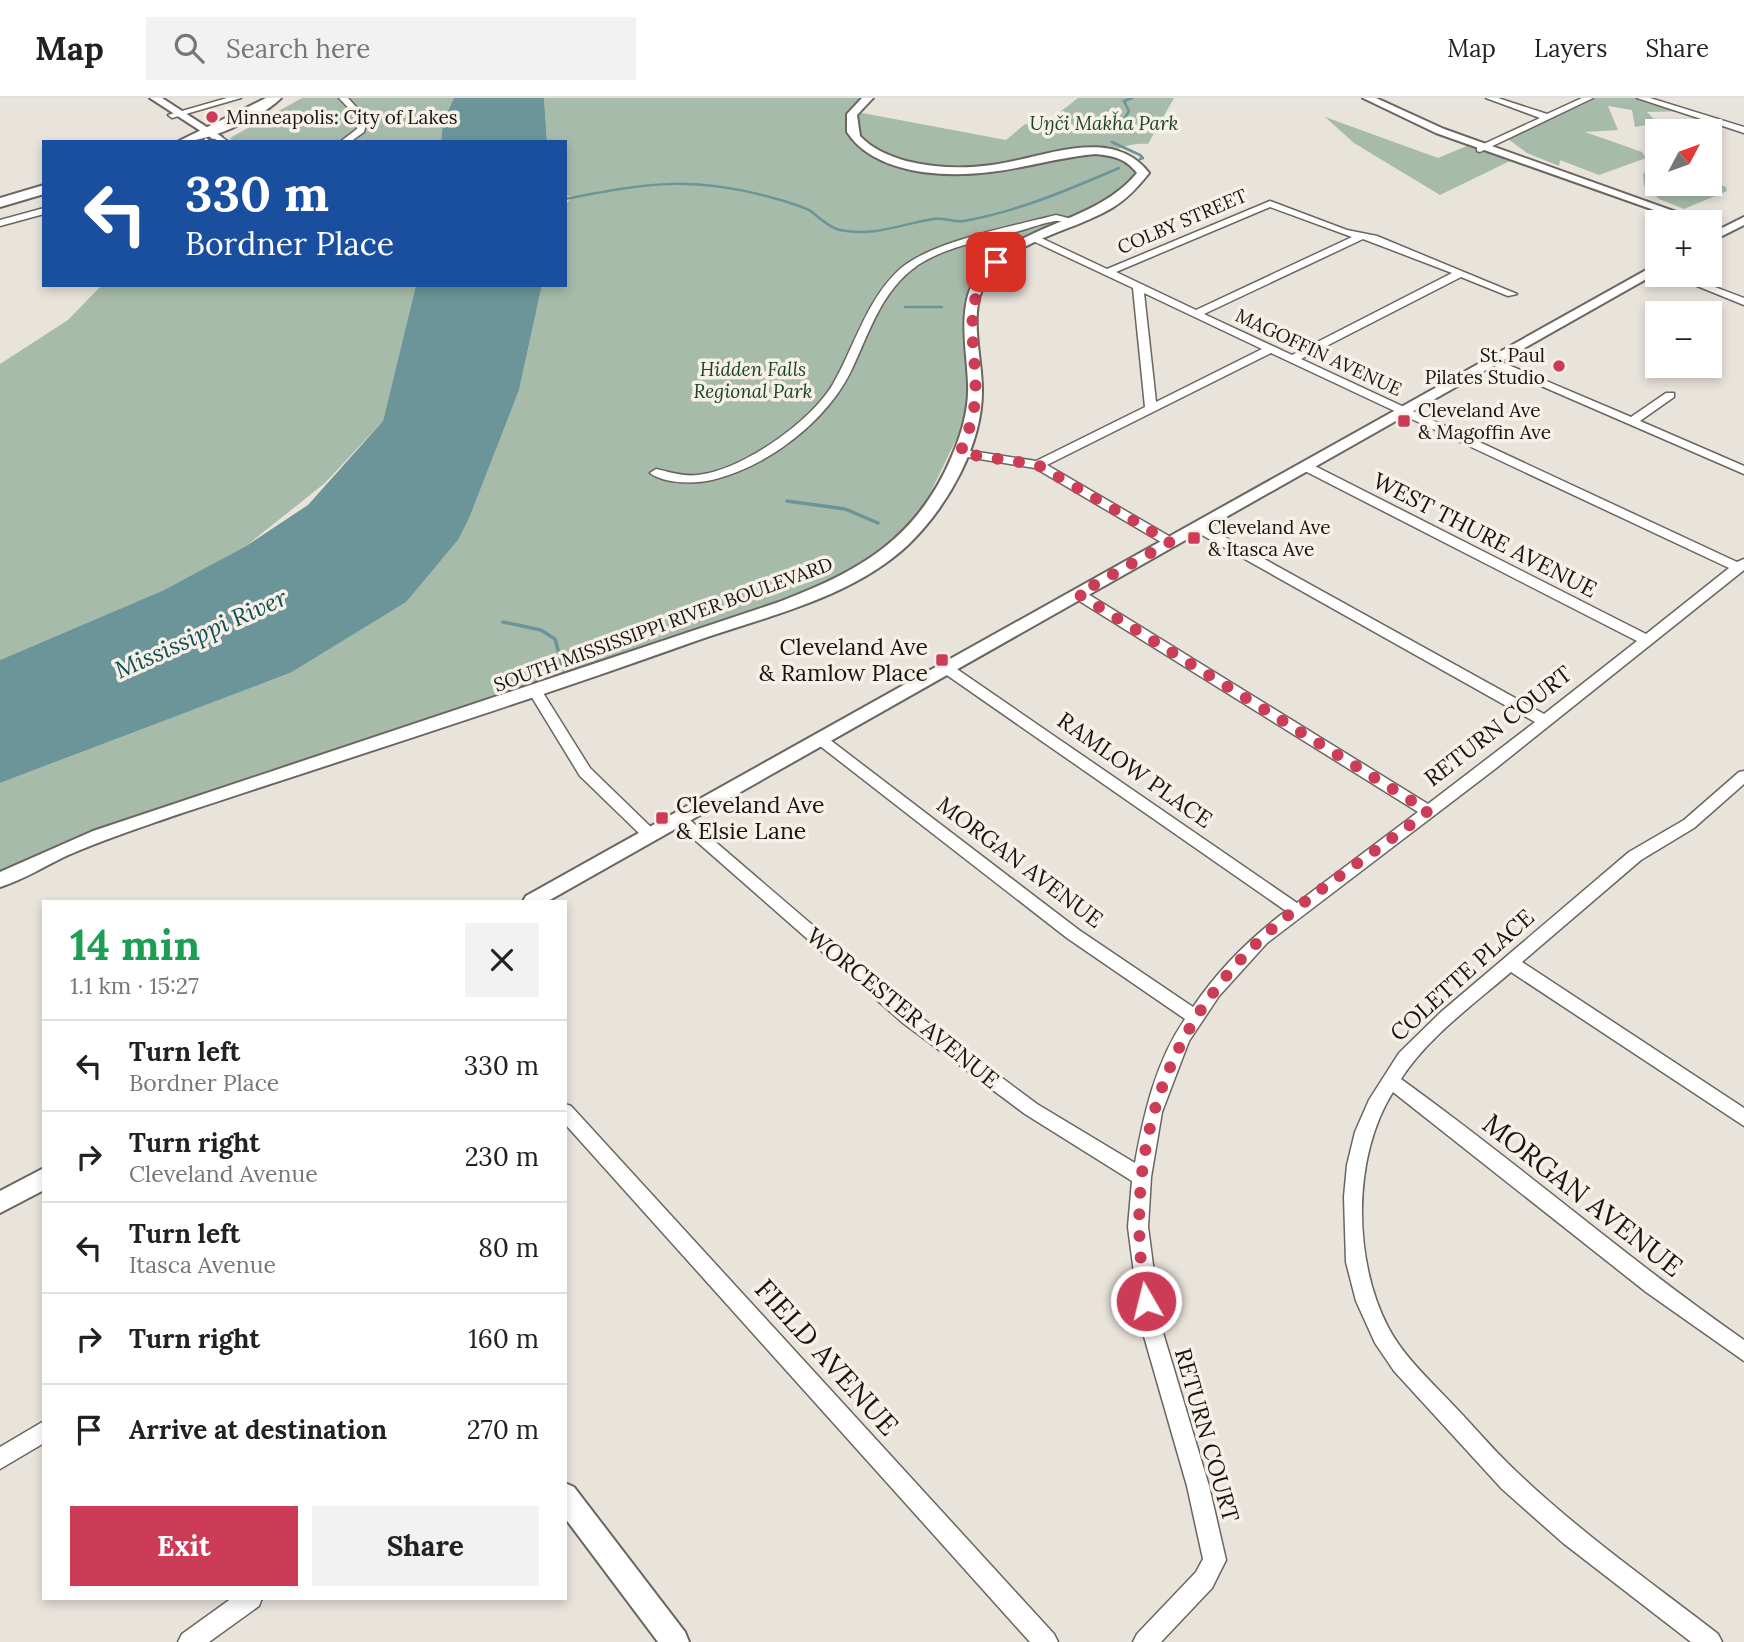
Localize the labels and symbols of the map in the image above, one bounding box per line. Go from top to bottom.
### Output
place label: Minneapolis: City of Lakes [226,105,458,129]
marker: Minneapolis: City of Lakes [204,109,220,125]
park label: Uŋči Makȟa Park [1030,111,1179,135]
north arrow [1645,119,1722,196]
street label: COLBY STREET [1114,183,1250,259]
pin [966,232,1026,292]
street label: MAGOFFIN AVENUE [1232,303,1406,401]
place label: St. Paul Pilates Studio [1425,343,1545,389]
park label: Hidden Falls Regional Park [693,357,813,403]
marker: St. Paul Pilates Studio [1551,358,1567,374]
place label: Cleveland Ave & Magoffin Ave [1418,398,1551,444]
marker: Cleveland Ave & Magoffin Ave [1396,413,1412,429]
street label: WEST THURE AVENUE [1368,465,1602,604]
place label: Cleveland Ave & Itasca Ave [1208,515,1331,561]
marker: Cleveland Ave & Itasca Ave [1186,530,1202,546]
street label: SOUTH MISSISSIPPI RIVER BOULEVARD [490,551,836,697]
water label: Mississippi River [110,582,292,685]
place label: Cleveland Ave & Ramlow Place [759,632,928,687]
marker: Cleveland Ave & Ramlow Place [934,652,950,668]
street label: RETURN COURT [1418,659,1578,792]
street label: RAMLOW PLACE [1052,705,1219,834]
place label: Cleveland Ave & Elsie Lane [676,790,824,845]
street label: MORGAN AVENUE [931,790,1109,934]
marker: Cleveland Ave & Elsie Lane [654,810,670,826]
street label: COLETTE PLACE [1384,902,1540,1047]
street label: WORCESTER AVENUE [801,921,1006,1094]
street label: MORGAN AVENUE [1476,1106,1690,1284]
position arrow [1109,1264,1183,1338]
street label: FIELD AVENUE [747,1271,907,1443]
street label: RETURN COURT [1169,1345,1246,1525]

